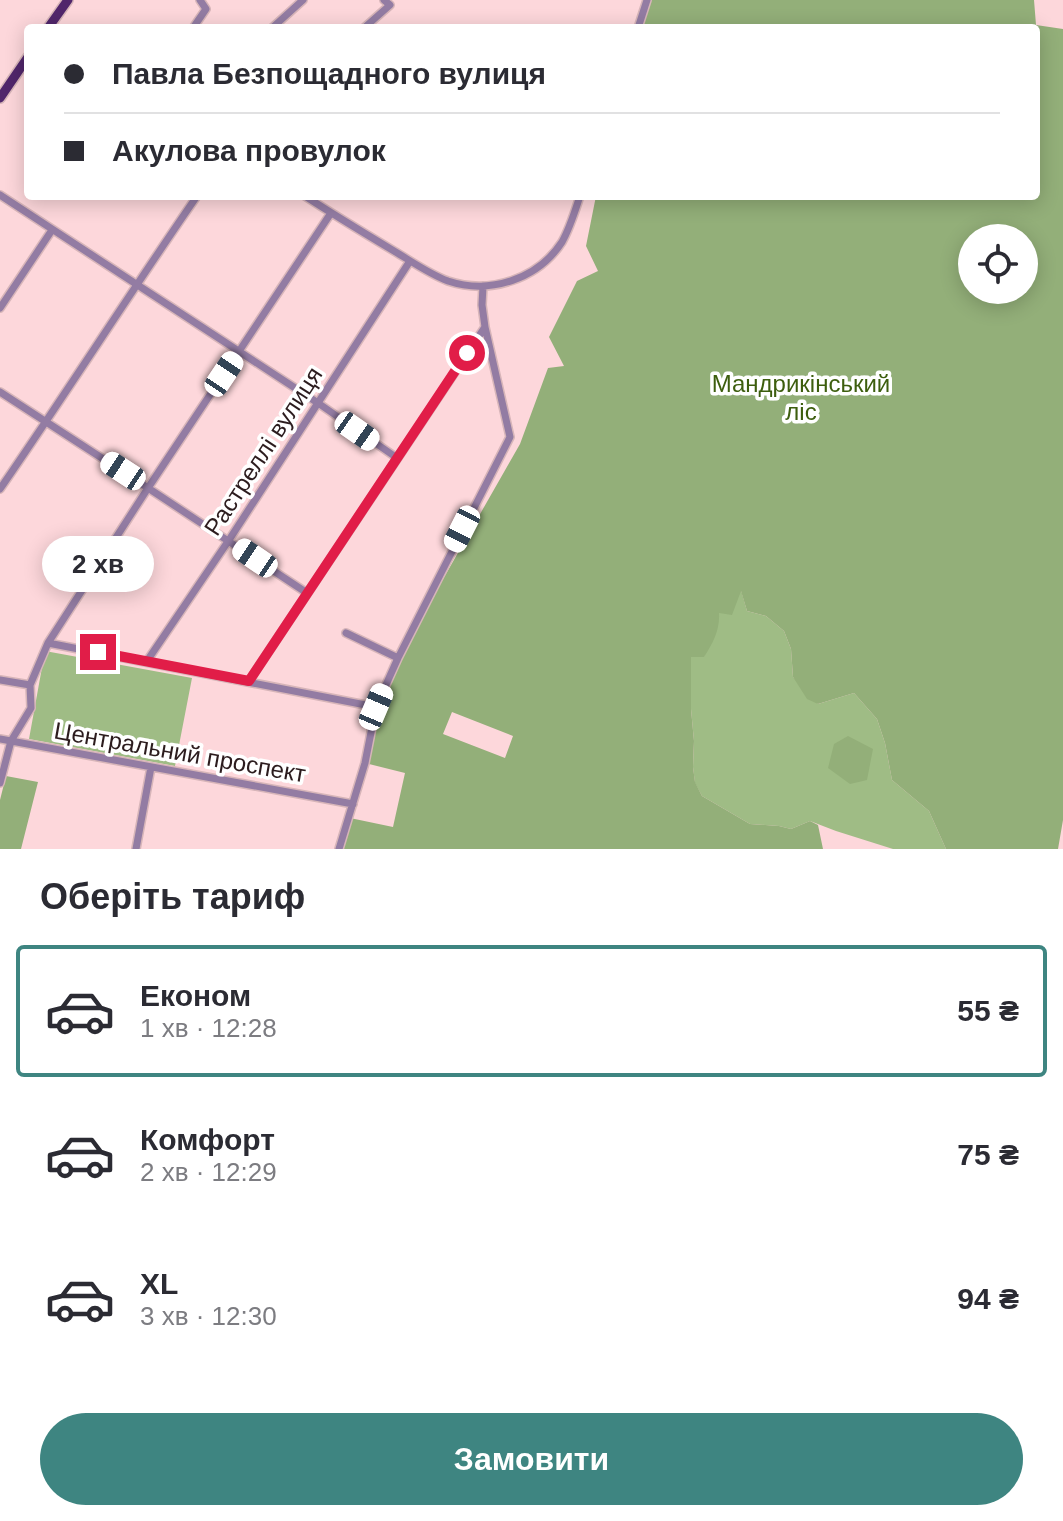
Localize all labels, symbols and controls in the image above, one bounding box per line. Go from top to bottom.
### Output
text: Павла Безпощадного вулиця [112,57,546,90]
text: Акулова провулок [112,134,386,167]
map controls [958,224,1038,304]
button: locate [958,224,1038,304]
route start [449,335,485,371]
car [201,347,247,401]
street label: Растреллі вулиця [198,362,328,540]
park label: Мандрикінський ліс [712,370,890,425]
car [330,407,384,455]
car [96,448,150,494]
car [440,502,484,556]
car [228,535,282,581]
callout: 2 хв [42,536,154,592]
text: 2 хв [72,549,124,579]
route end [80,634,116,670]
car [356,680,396,734]
street label: Центральний проспект [52,717,308,787]
text: Оберіть тариф [40,876,305,917]
icon: car [44,975,116,1047]
text: Економ [140,979,251,1012]
text: 55 ₴ [957,994,1019,1027]
text: 1 хв · 12:28 [140,1013,277,1043]
icon: car [44,1119,116,1191]
text: Комфорт [140,1123,275,1156]
text: 75 ₴ [957,1138,1019,1171]
text: 2 хв · 12:29 [140,1157,277,1187]
icon: car [44,1263,116,1335]
text: XL [140,1267,178,1300]
text: 94 ₴ [957,1282,1019,1315]
text: 3 хв · 12:30 [140,1301,277,1331]
button: Замовити [40,1413,1023,1505]

